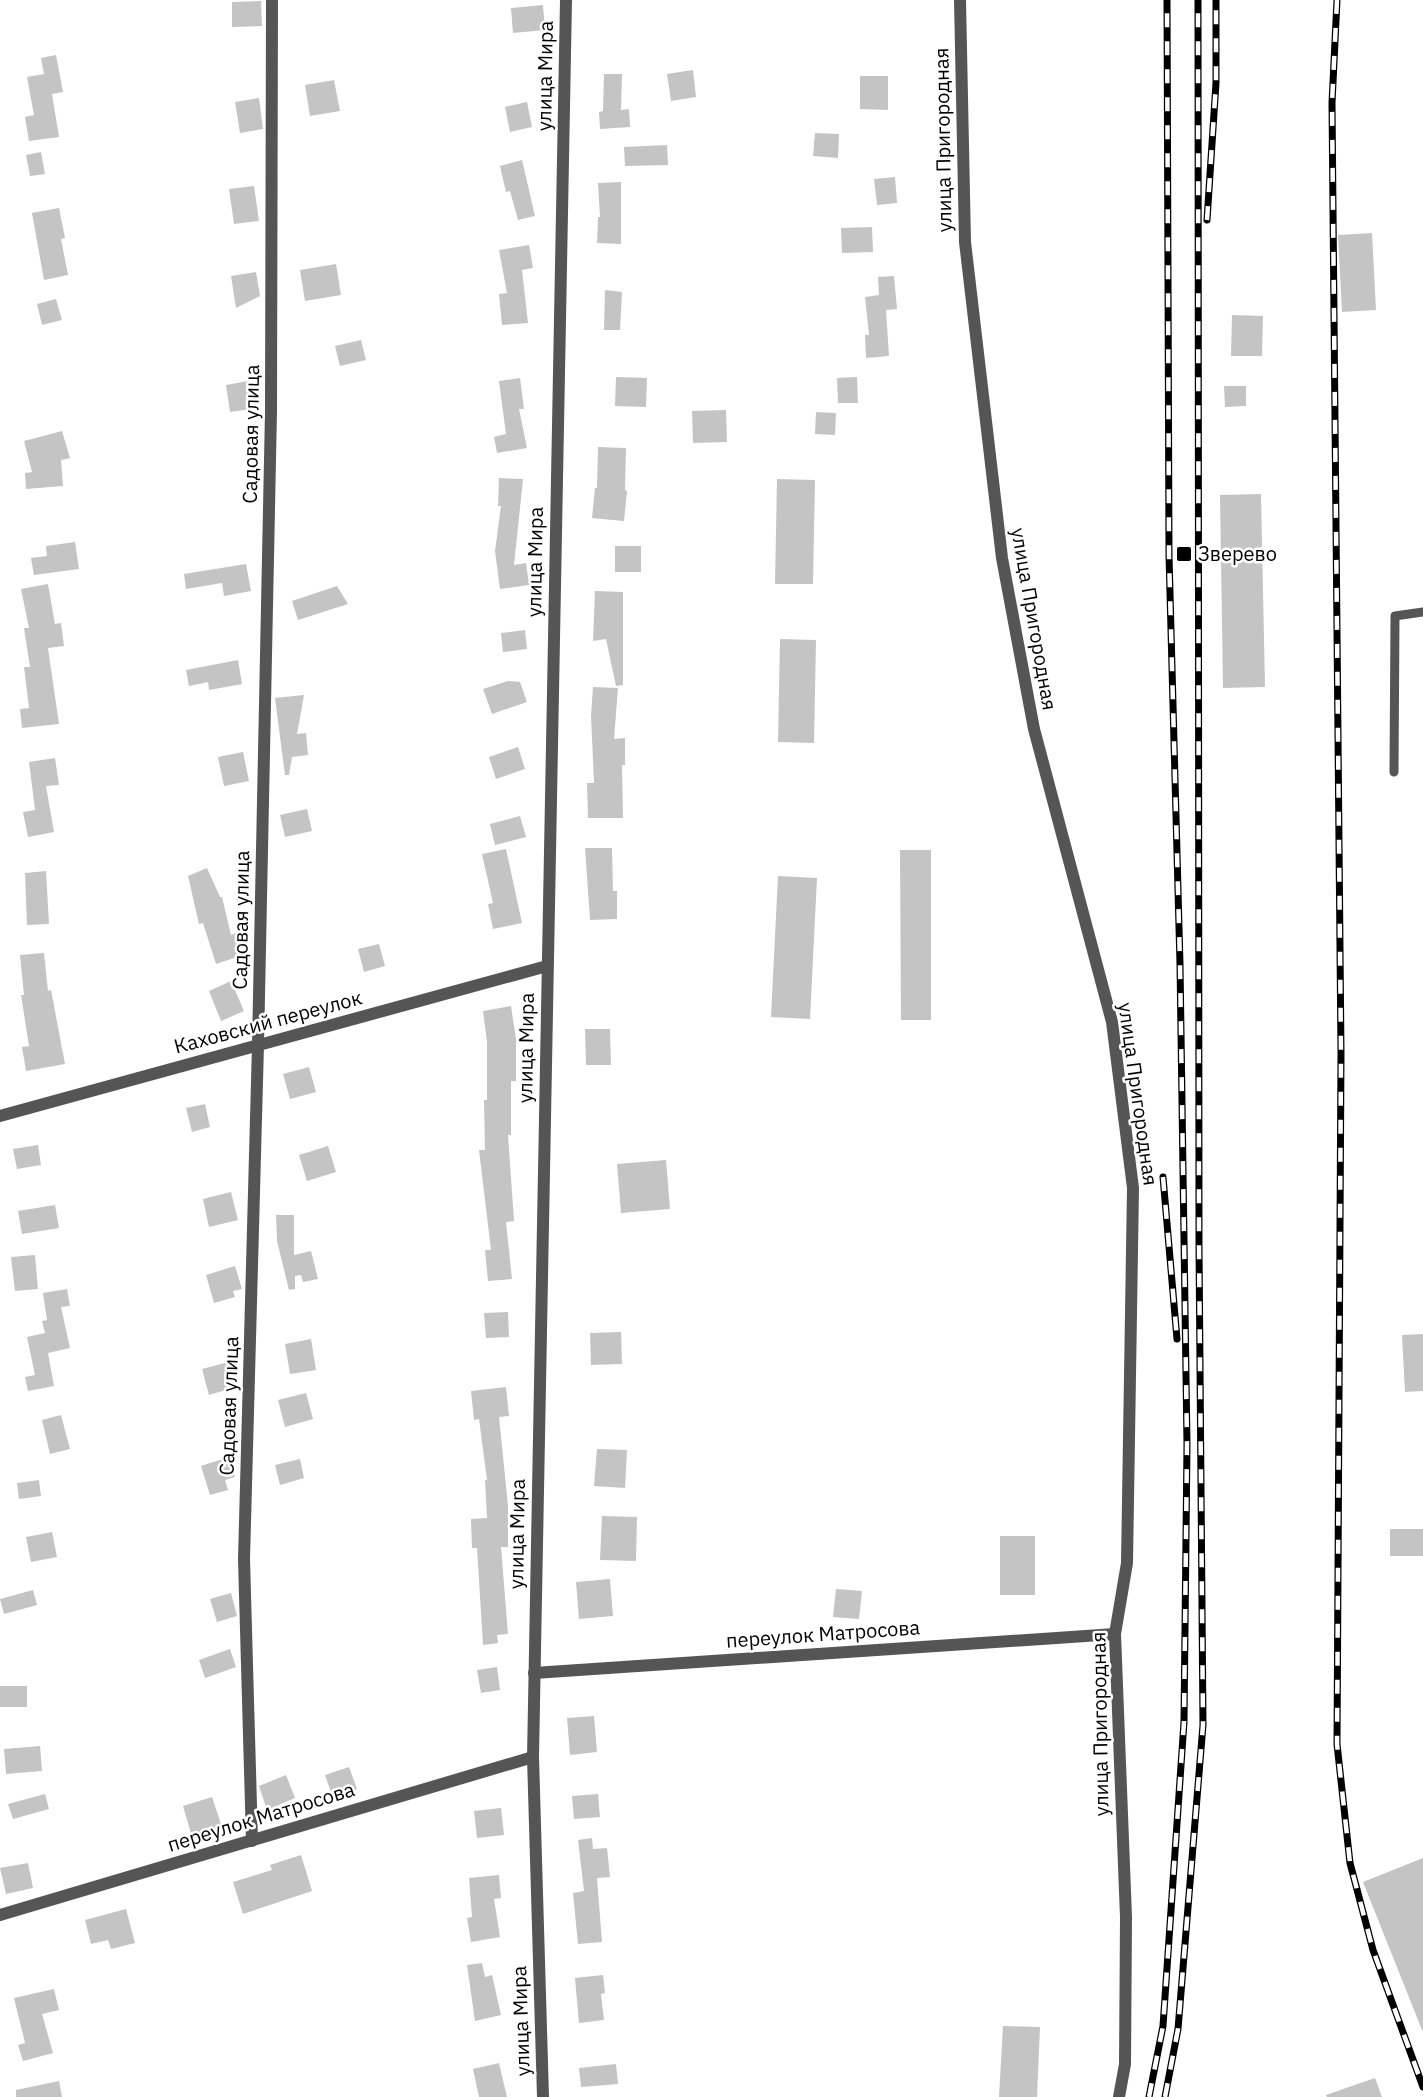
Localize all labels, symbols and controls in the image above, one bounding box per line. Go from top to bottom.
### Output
street label: улица Мира [530,20,559,131]
street label: улица Пригородная [927,47,958,233]
street label: Садовая улица [236,364,265,504]
street label: улица Мира [520,506,549,617]
street label: улица Пригородная [1005,526,1064,712]
place label: Зверево [1198,540,1277,567]
marker: Зверево [1175,545,1193,563]
street label: Садовая улица [226,850,255,990]
street label: Каховский переулок [171,983,365,1060]
street label: улица Мира [511,992,540,1103]
street label: улица Пригородная [1112,1001,1165,1187]
street label: Садовая улица [213,1336,244,1476]
street label: улица Мира [502,1478,531,1589]
street label: переулок Матросова [725,1613,921,1654]
street label: улица Пригородная [1084,1631,1115,1817]
street label: переулок Матросова [164,1775,358,1858]
street label: улица Мира [505,1965,536,2077]

